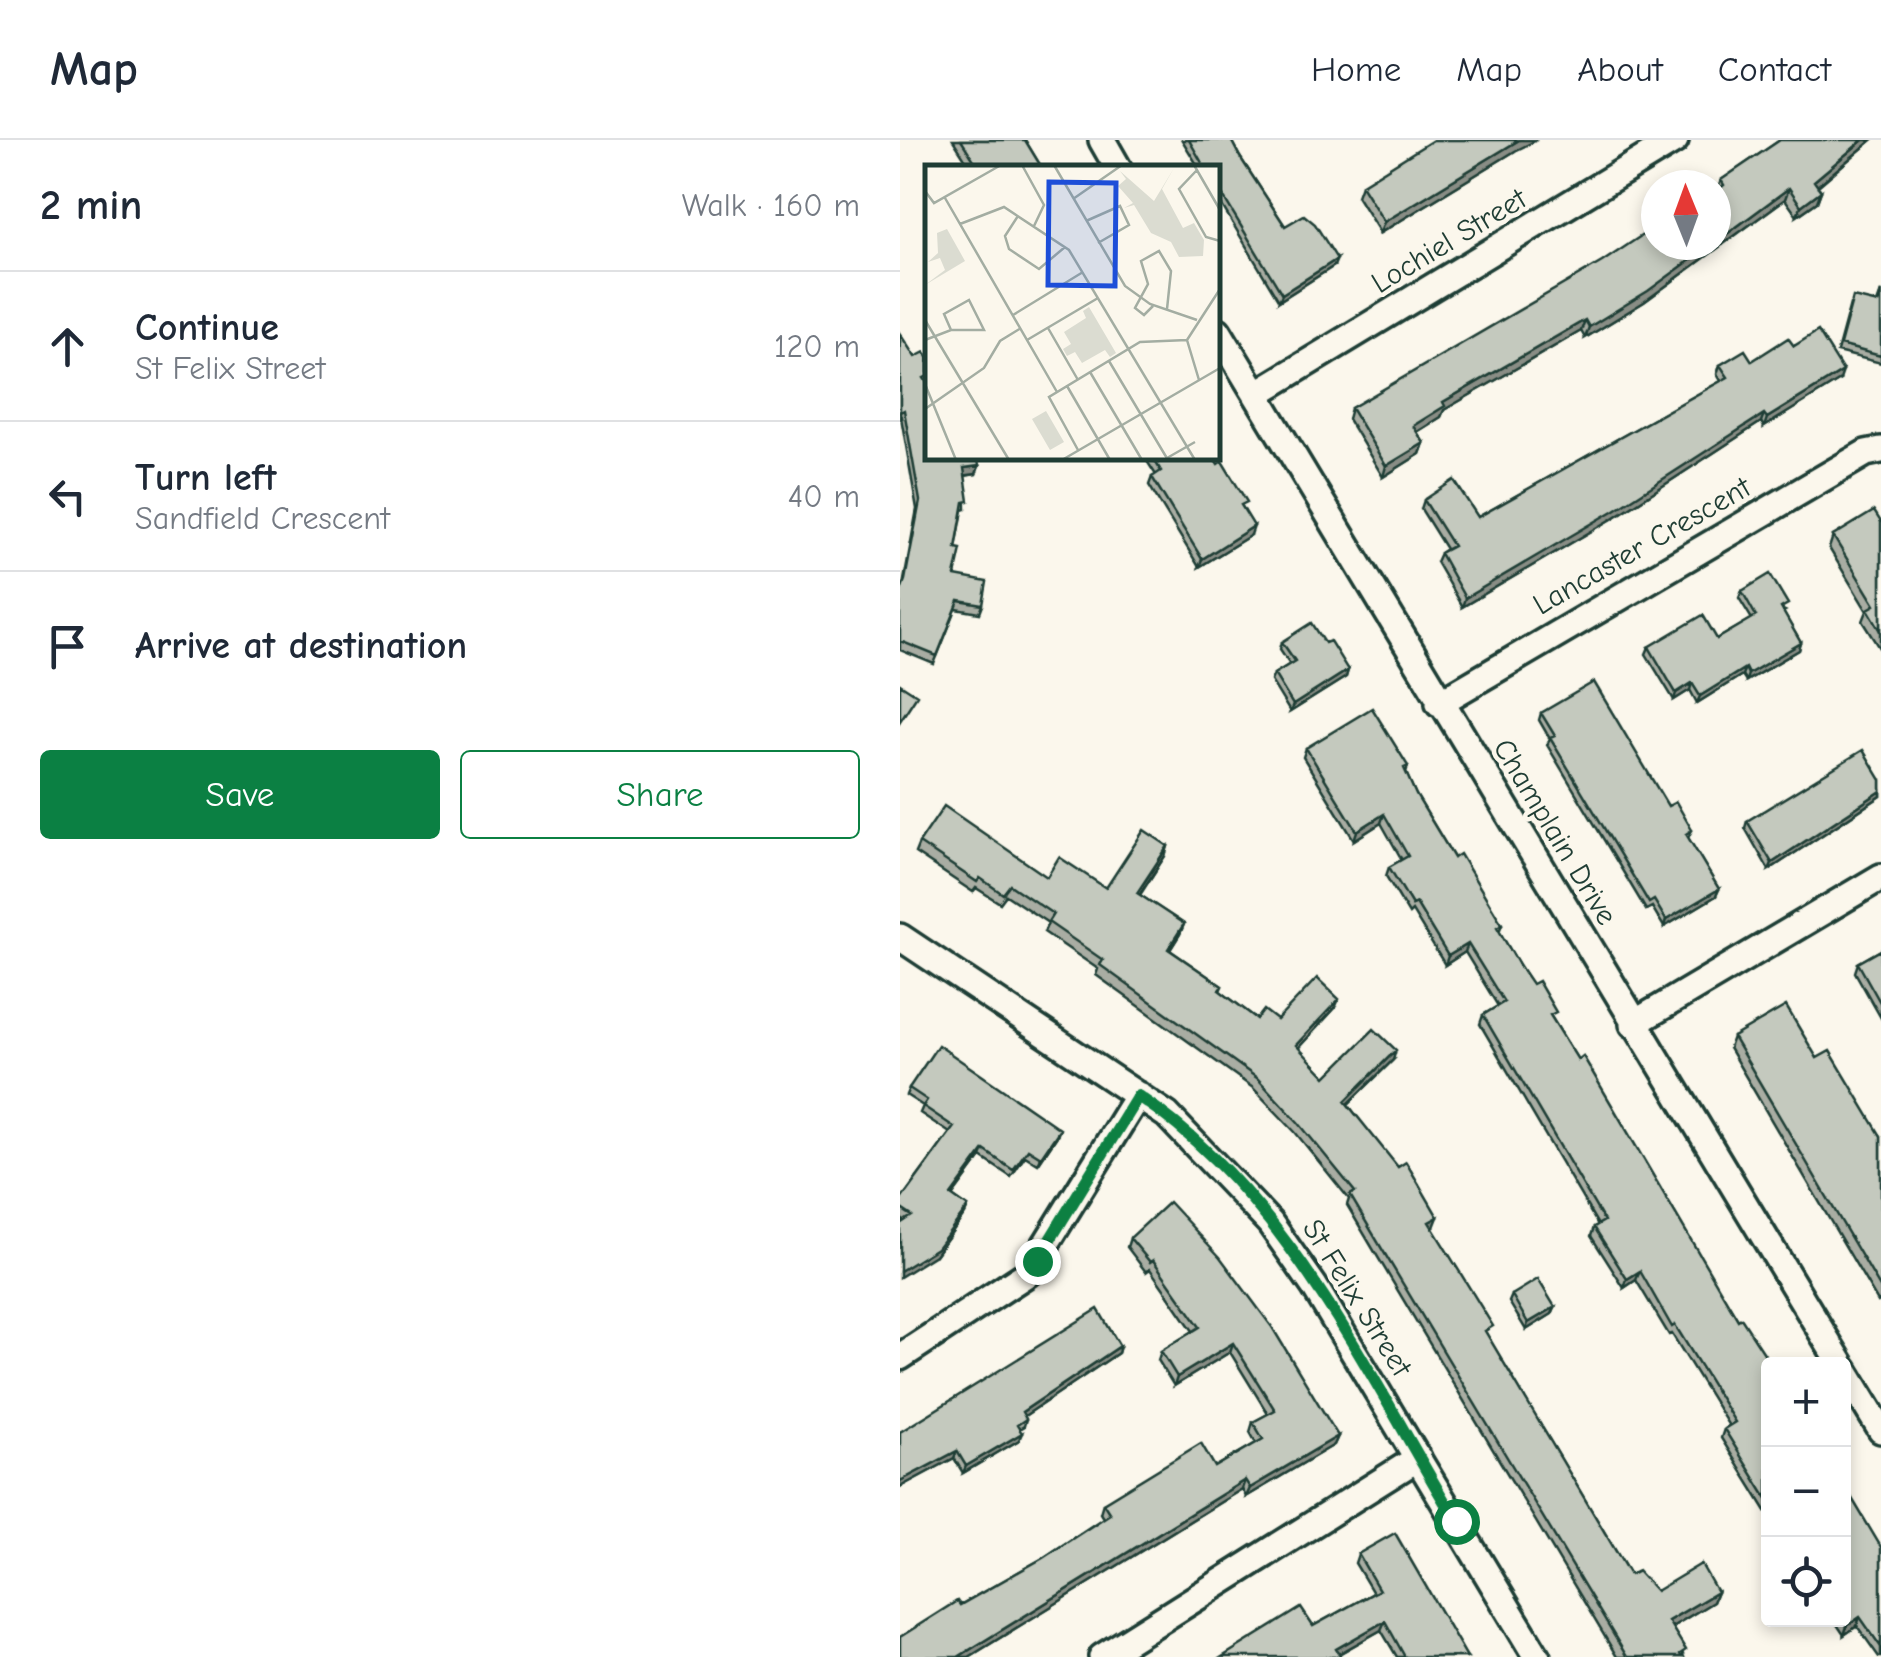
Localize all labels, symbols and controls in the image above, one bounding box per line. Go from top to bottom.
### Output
text: Map [50,42,138,97]
text: Home [1311,49,1401,90]
text: Map [1456,49,1522,90]
text: About [1577,49,1663,90]
text: Contact [1718,49,1831,90]
inset map [925,165,1220,460]
north arrow [1641,170,1731,260]
street label: Lochiel Street [1365,180,1534,301]
text: 2 min [40,181,142,230]
text: Walk · 160 m [682,187,860,224]
text: Continue [135,306,279,350]
icon: ahead [40,319,95,374]
text: 120 m [774,328,860,365]
text: St Felix Street [135,350,325,387]
text: Turn left [135,456,276,500]
icon: left [40,469,95,524]
street label: Lancaster Crescent [1527,469,1758,623]
text: 40 m [788,478,860,515]
text: Sandfield Crescent [135,500,390,537]
icon: arrive [40,619,95,674]
text: Arrive at destination [135,624,467,668]
street label: Champlain Drive [1486,733,1624,931]
button: Save [40,750,440,839]
button: Share [460,750,860,839]
street label: St Felix Street [1295,1213,1420,1384]
route end [1015,1239,1061,1285]
map controls [1761,1357,1851,1627]
button: + [1761,1357,1851,1447]
button: − [1761,1447,1851,1537]
route start [1434,1499,1480,1545]
button: locate [1761,1537,1851,1627]

